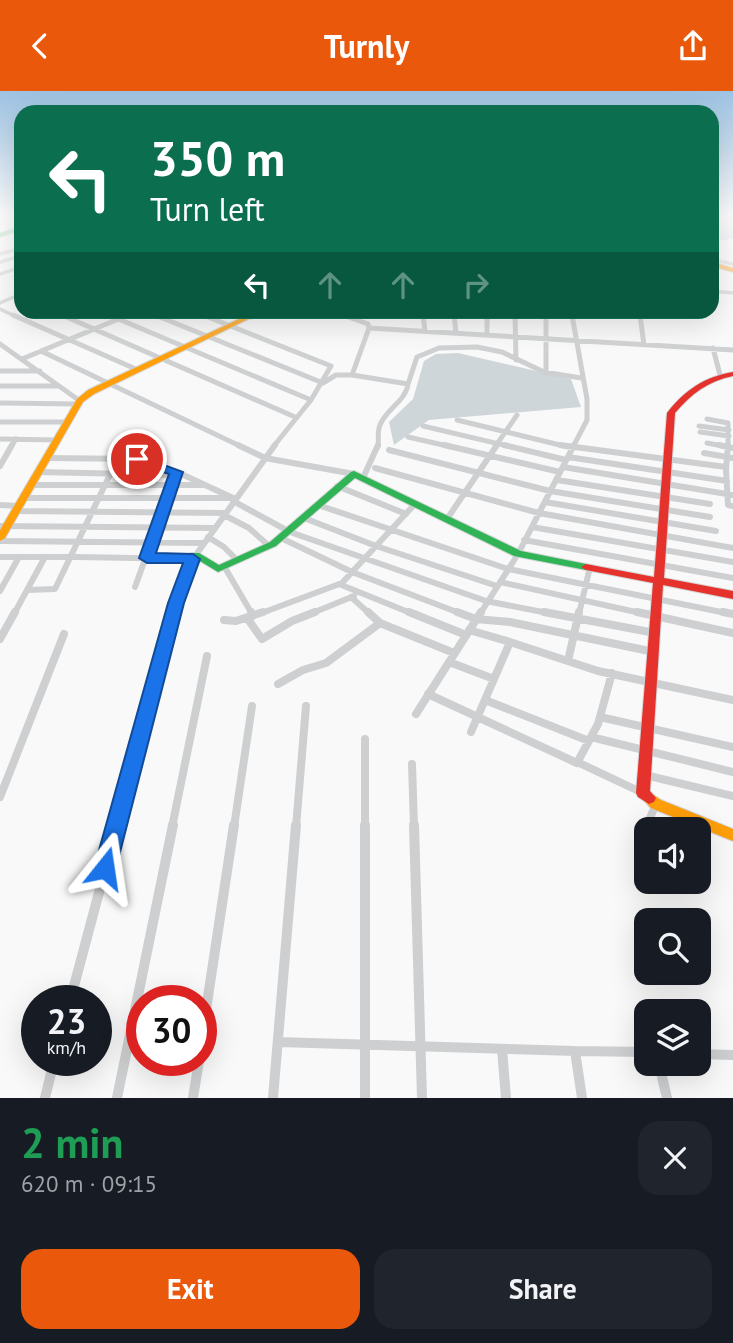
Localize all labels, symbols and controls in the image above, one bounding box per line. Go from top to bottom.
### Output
text: Turnly [324,25,409,67]
icon: back [21,27,59,65]
icon: share [674,27,712,65]
text: 350 m [150,126,285,190]
icon: left [35,133,126,224]
text: Turn left [150,188,265,230]
icon: left [238,266,276,304]
icon: ahead [311,266,349,304]
icon: ahead [384,266,422,304]
icon: right [457,266,495,304]
pin [107,429,167,489]
icon: arrive [118,440,156,478]
map controls [634,817,711,1076]
button: sound [634,817,711,894]
position arrow [68,831,142,905]
button: search [634,908,711,985]
speed limit sign: 30 [126,985,217,1076]
text: 23 [47,998,86,1044]
button: layers [634,999,711,1076]
text: km/h [47,1036,86,1059]
text: 2 min [21,1115,123,1170]
button: close [638,1121,712,1195]
text: 620 m · 09:15 [21,1169,157,1198]
button: Exit [21,1249,360,1329]
button: Share [374,1249,712,1329]

